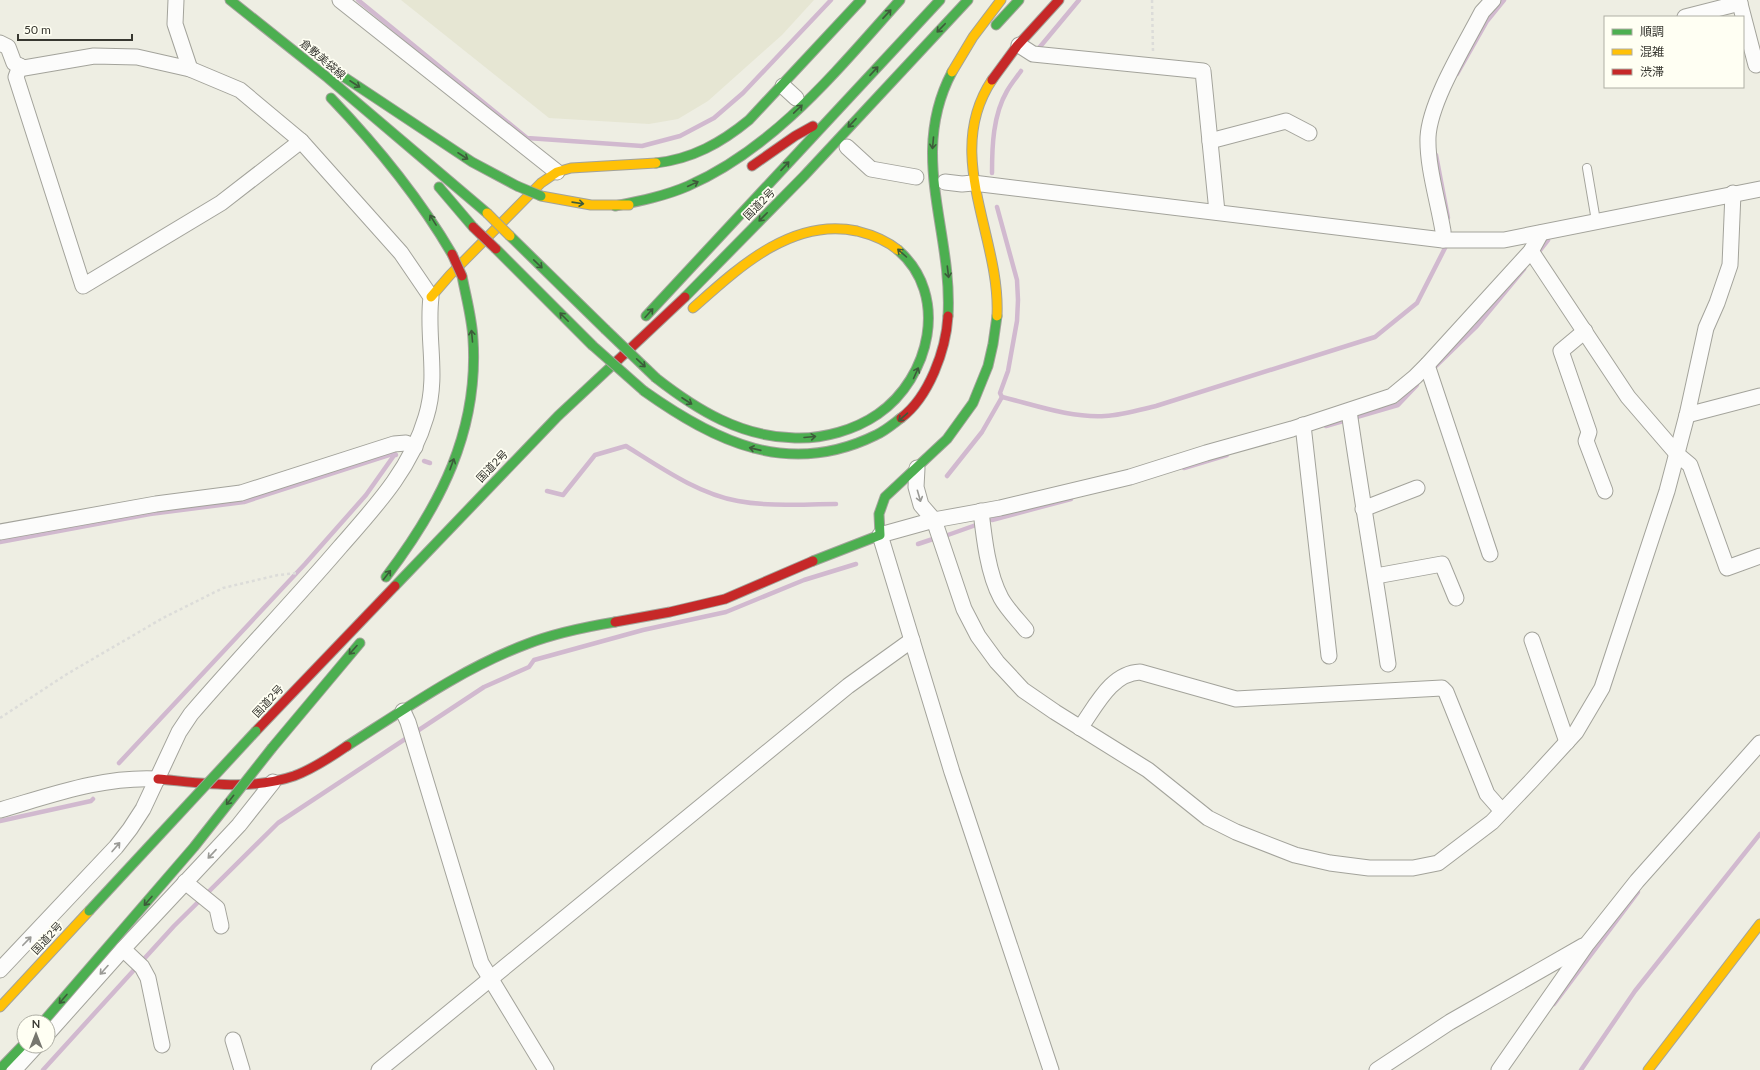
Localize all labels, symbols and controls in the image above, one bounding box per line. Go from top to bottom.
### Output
one-way arrow [882,9,892,19]
scale bar [18,16,132,42]
legend [1604,16,1744,88]
text: 50 m [24,22,51,37]
one-way arrow [937,23,946,33]
text: 順調 [1640,24,1664,39]
street label: 倉敷美袋線 [298,36,349,81]
text: 混雑 [1640,44,1664,59]
text: 渋滞 [1640,64,1664,79]
one-way arrow [869,66,878,76]
one-way arrow [349,81,361,89]
one-way arrow [793,104,803,114]
one-way arrow [848,118,857,128]
one-way arrow [929,136,937,149]
one-way arrow [458,152,469,160]
one-way arrow [780,162,789,172]
one-way arrow [686,180,698,187]
street label: 国道2号 [740,185,777,222]
one-way arrow [571,199,584,207]
one-way arrow [758,212,768,222]
one-way arrow [429,215,437,226]
one-way arrow [897,248,907,258]
one-way arrow [533,259,543,269]
one-way arrow [944,265,952,278]
one-way arrow [644,308,654,318]
one-way arrow [559,312,569,322]
one-way arrow [469,330,476,343]
one-way arrow [636,359,646,368]
one-way arrow [913,367,920,379]
one-way arrow [682,397,693,406]
one-way arrow [898,412,908,421]
one-way arrow [803,434,816,441]
one-way arrow [749,445,762,453]
street label: 国道2号 [473,447,510,484]
one-way arrow [449,458,457,470]
one-way arrow [916,490,923,503]
one-way arrow [382,570,391,581]
one-way arrow [348,645,358,655]
street label: 国道2号 [249,682,286,719]
one-way arrow [226,795,235,806]
one-way arrow [112,841,121,852]
one-way arrow [207,849,217,859]
one-way arrow [143,895,152,906]
street label: 国道2号 [28,919,65,956]
one-way arrow [22,936,32,946]
one-way arrow [100,965,109,975]
one-way arrow [58,994,67,1004]
north arrow [16,1014,56,1054]
text: N [32,1017,40,1030]

